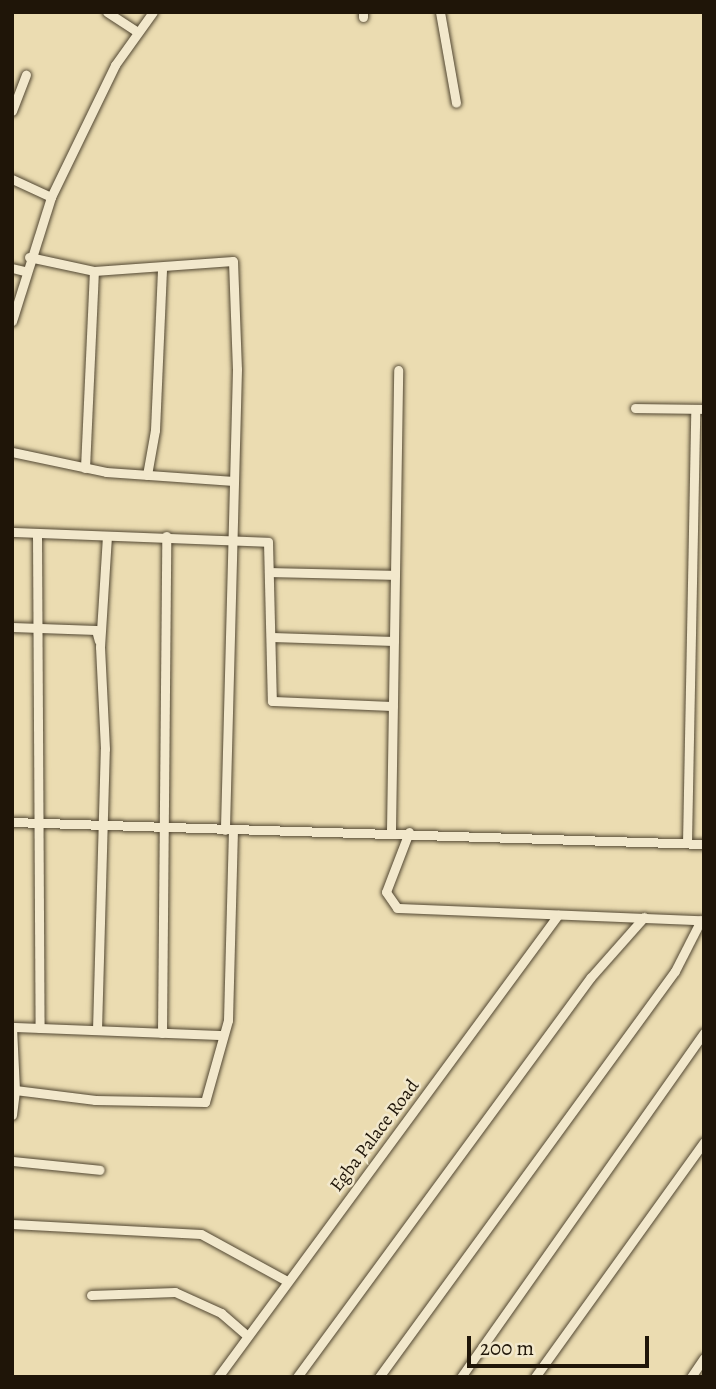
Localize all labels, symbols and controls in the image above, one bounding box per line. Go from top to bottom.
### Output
street label: Egba Palace Road [325,1076,425,1196]
scale bar [471,1322,653,1366]
text: 200 m [480,1334,534,1362]

